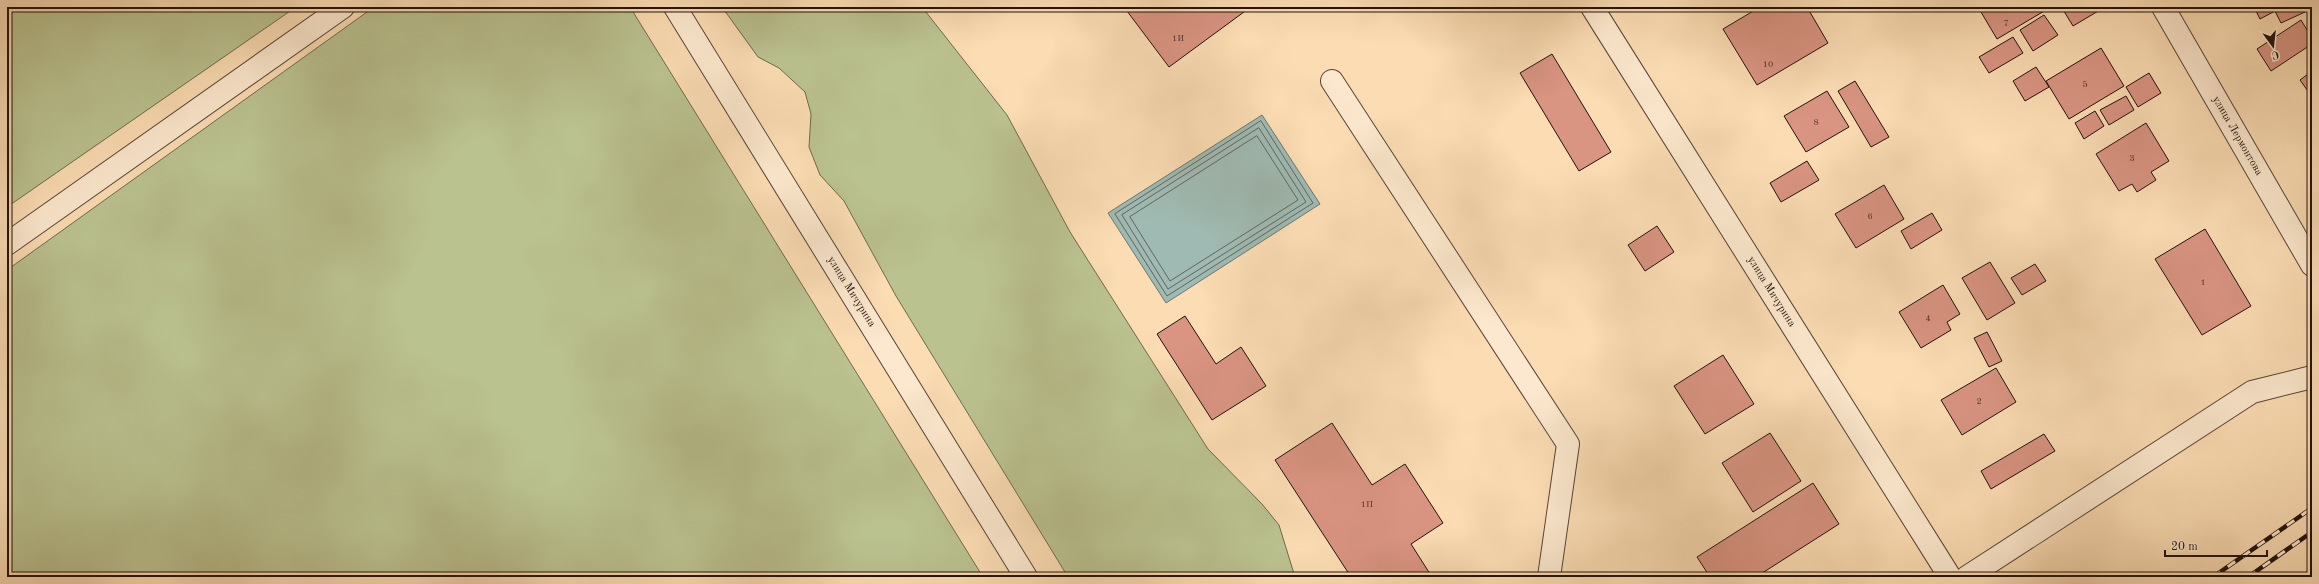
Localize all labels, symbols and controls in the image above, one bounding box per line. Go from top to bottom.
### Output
house number: 7 [2003,19,2009,28]
north arrow [2253,26,2293,66]
house number: 1И [1172,34,1184,43]
text: С [2270,48,2280,60]
house number: 10 [1763,60,1773,69]
house number: 5 [2082,80,2088,89]
street label: улица Лермонтова [2210,94,2264,178]
house number: 8 [1813,118,1819,127]
house number: 3 [2129,154,2135,163]
house number: 6 [1867,212,1873,221]
street label: улица Мичурина [825,255,877,330]
street label: улица Мичурина [1745,255,1797,330]
house number: 1 [2200,278,2206,287]
house number: 4 [1925,314,1931,323]
house number: 2 [1976,397,1982,406]
house number: 1П [1361,500,1373,509]
scale bar [2165,532,2267,558]
text: 20 m [2171,541,2198,553]

